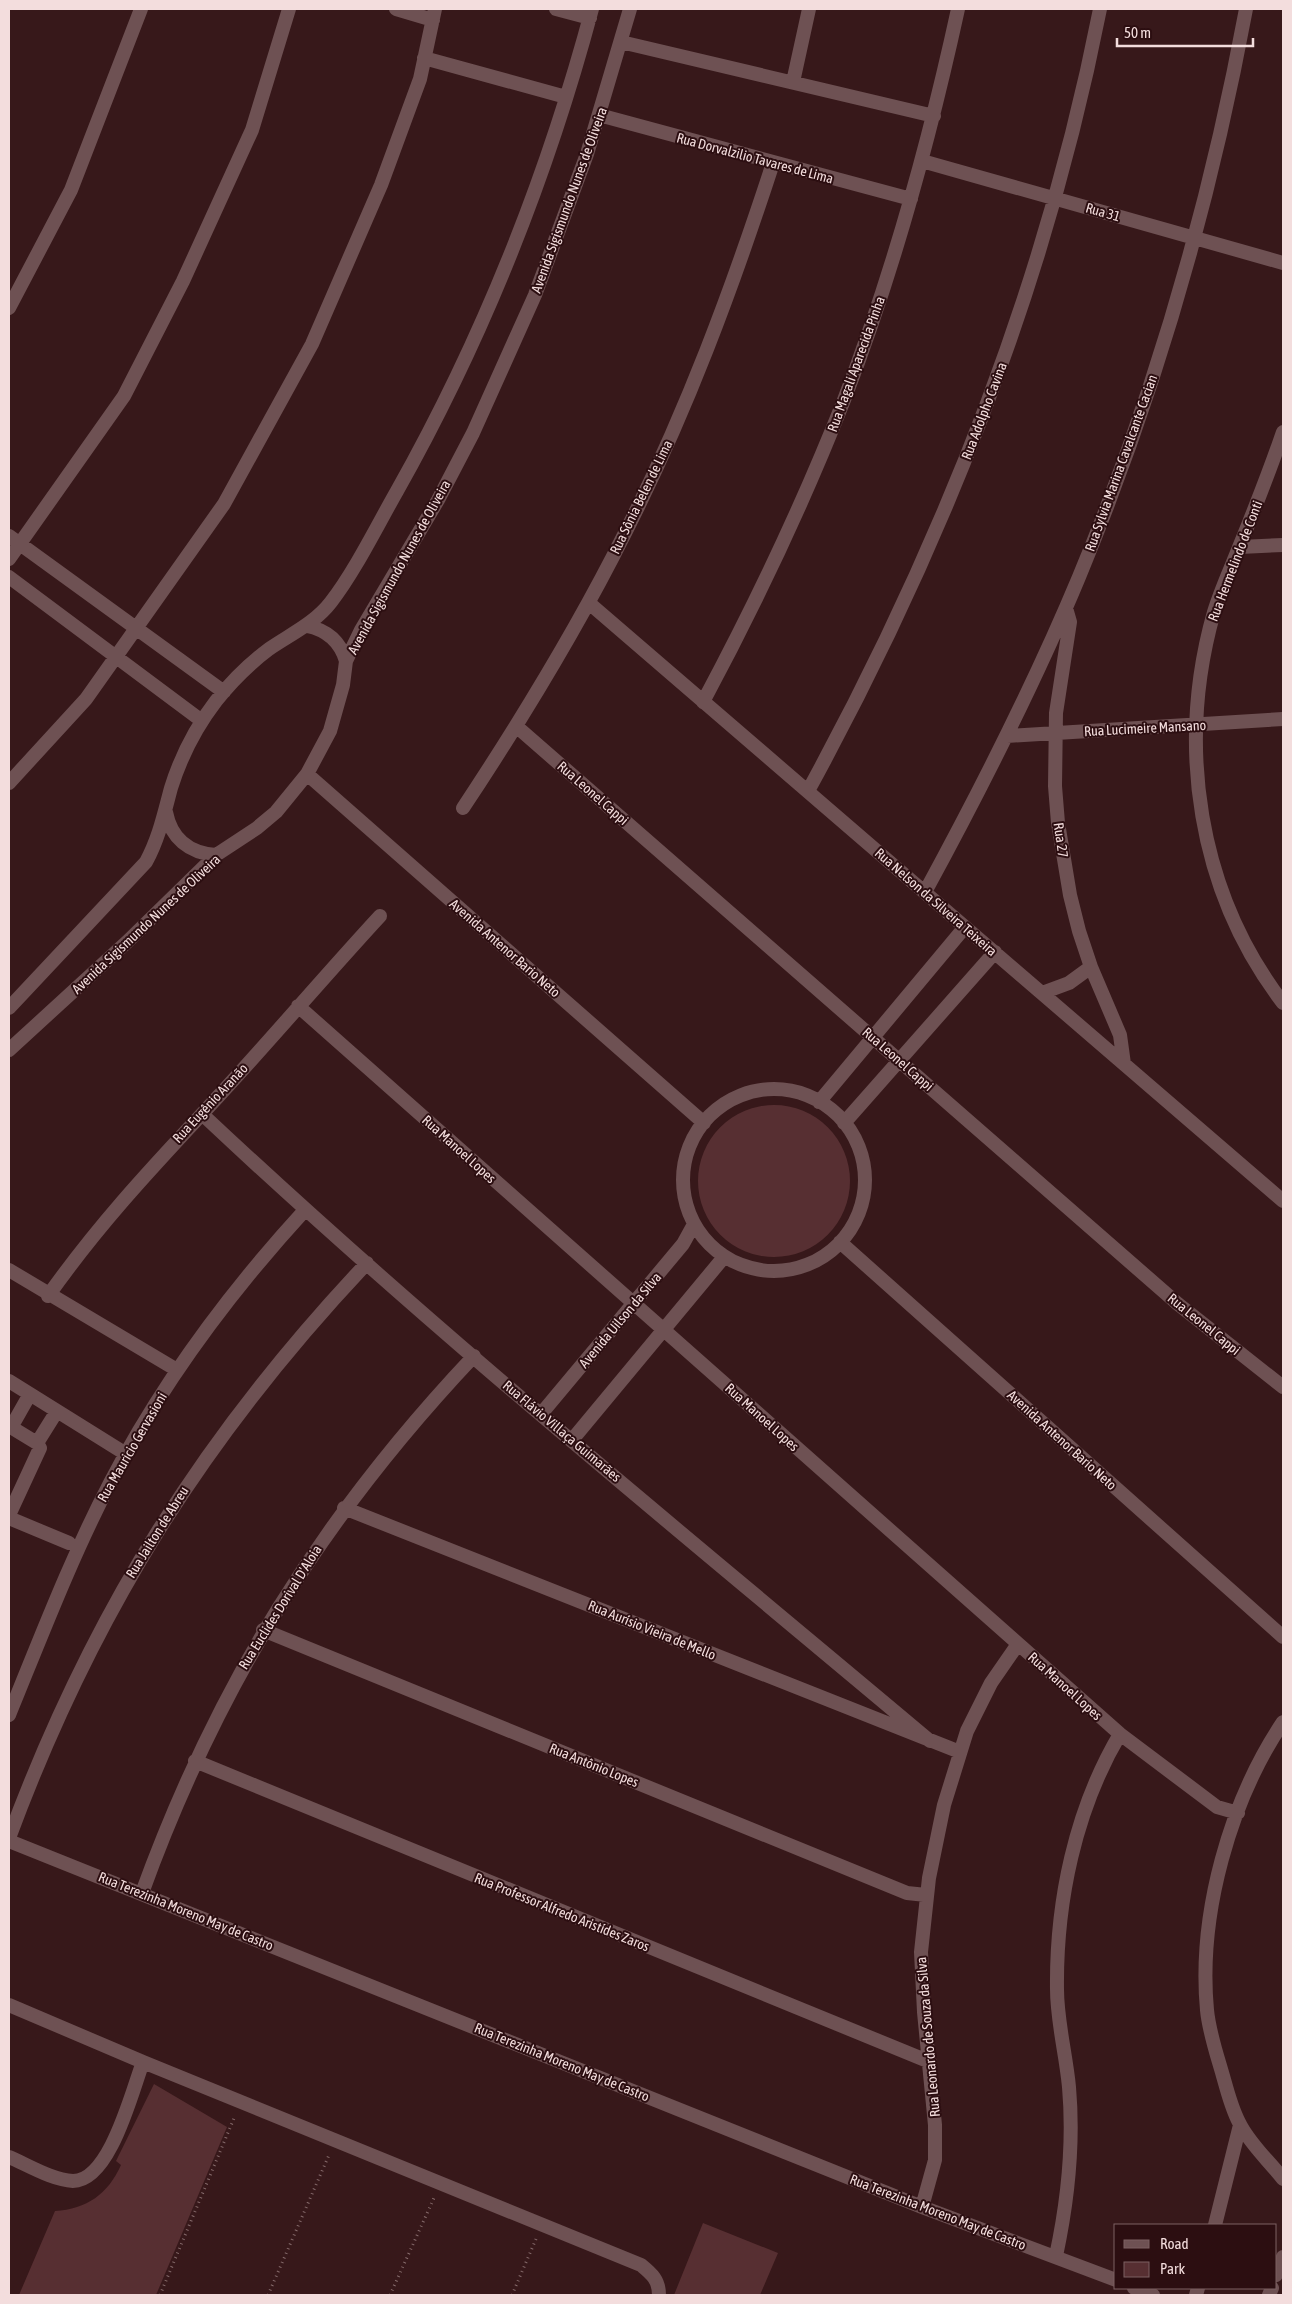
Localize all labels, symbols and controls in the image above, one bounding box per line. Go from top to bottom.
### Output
scale bar [1117,15,1253,47]
text: 50 m [1124,24,1151,41]
street label: Avenida Sigismundo Nunes de Oliveira [528,105,610,295]
street label: Rua Dorvalzilio Tavares de Lima [675,129,835,187]
street label: Rua 31 [1084,199,1122,225]
street label: Rua Magali Aparecida Pinha [824,294,888,434]
street label: Rua Adolpho Cavina [958,360,1010,462]
street label: Rua Sylvia Marina Cavalcante Cacian [1082,372,1160,554]
street label: Rua Sônia Belen de Lima [606,437,676,557]
street label: Avenida Sigismundo Nunes de Oliveira [344,477,454,657]
street label: Rua Hermelindo de Conti [1205,498,1265,624]
street label: Rua Lucimeire Mansano [1083,717,1207,739]
street label: Rua Leonel Cappi [554,758,632,828]
street label: Rua 27 [1051,821,1071,859]
street label: Rua Nelson da Silveira Teixeira [872,845,1000,959]
street label: Avenida Sigismundo Nunes de Oliveira [69,851,223,997]
street label: Avenida Antenor Bario Neto [446,896,564,1000]
street label: Rua Leonel Cappi [859,1024,937,1094]
street label: Rua Eugênio Aranão [169,1060,251,1146]
street label: Rua Manoel Lopes [419,1112,499,1186]
street label: Avenida Uilson da Silva [576,1269,664,1371]
street label: Rua Leonel Cappi [1165,1290,1243,1358]
street label: Rua Flávio Villaça Guimarães [500,1377,624,1485]
street label: Rua Manoel Lopes [722,1380,802,1454]
street label: Avenida Antenor Bario Neto [1004,1387,1120,1493]
street label: Rua Mauricio Gervasioni [94,1389,170,1505]
street label: Rua Jailton de Abreu [122,1483,192,1581]
street label: Rua Euclides Dorival D'Aloia [235,1542,325,1672]
street label: Rua Aurísio Vieira de Mello [586,1597,718,1663]
street label: Rua Manoel Lopes [1025,1649,1105,1723]
street label: Rua Antônio Lopes [547,1740,641,1790]
street label: Rua Terezinha Moreno May de Castro [96,1868,276,1954]
street label: Rua Professor Alfredo Aristídes Zaros [472,1870,652,1954]
street label: Rua Leonardo de Souza da Silva [913,1956,943,2118]
street label: Rua Terezinha Moreno May de Castro [472,2019,652,2105]
street label: Rua Terezinha Moreno May de Castro [848,2171,1028,2253]
legend [1114,2224,1277,2289]
text: Road [1160,2235,1189,2252]
text: Park [1160,2260,1185,2277]

